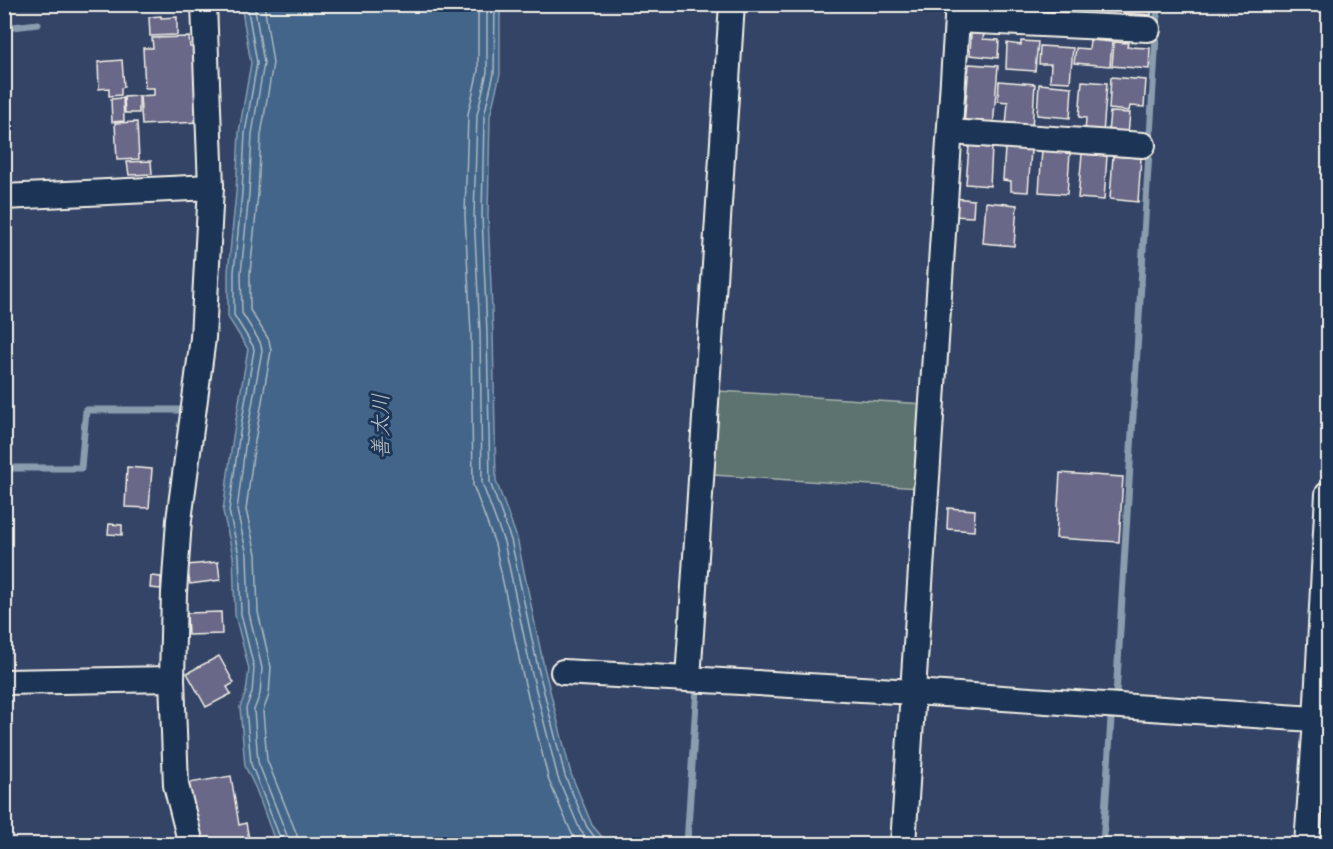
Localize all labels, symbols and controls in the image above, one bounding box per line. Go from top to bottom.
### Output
water label: 善太川 [367,393,394,459]

